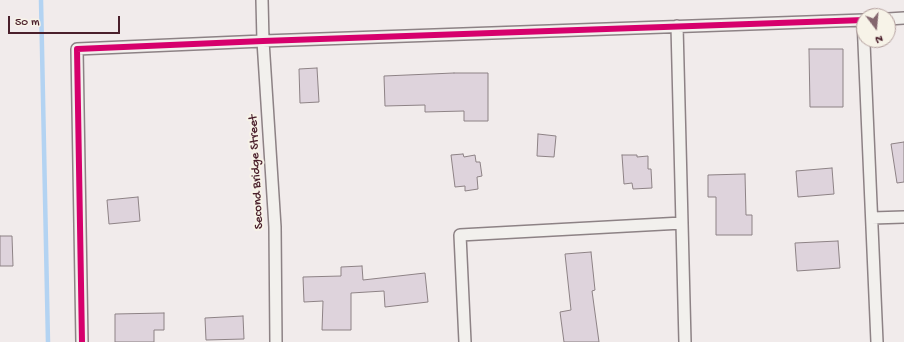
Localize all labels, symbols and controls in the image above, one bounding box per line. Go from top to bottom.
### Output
scale bar [10,8,122,34]
north arrow [856,8,896,48]
text: 50 m [15,16,40,30]
text: N [874,32,884,45]
street label: Second Bridge Street [246,115,268,229]

